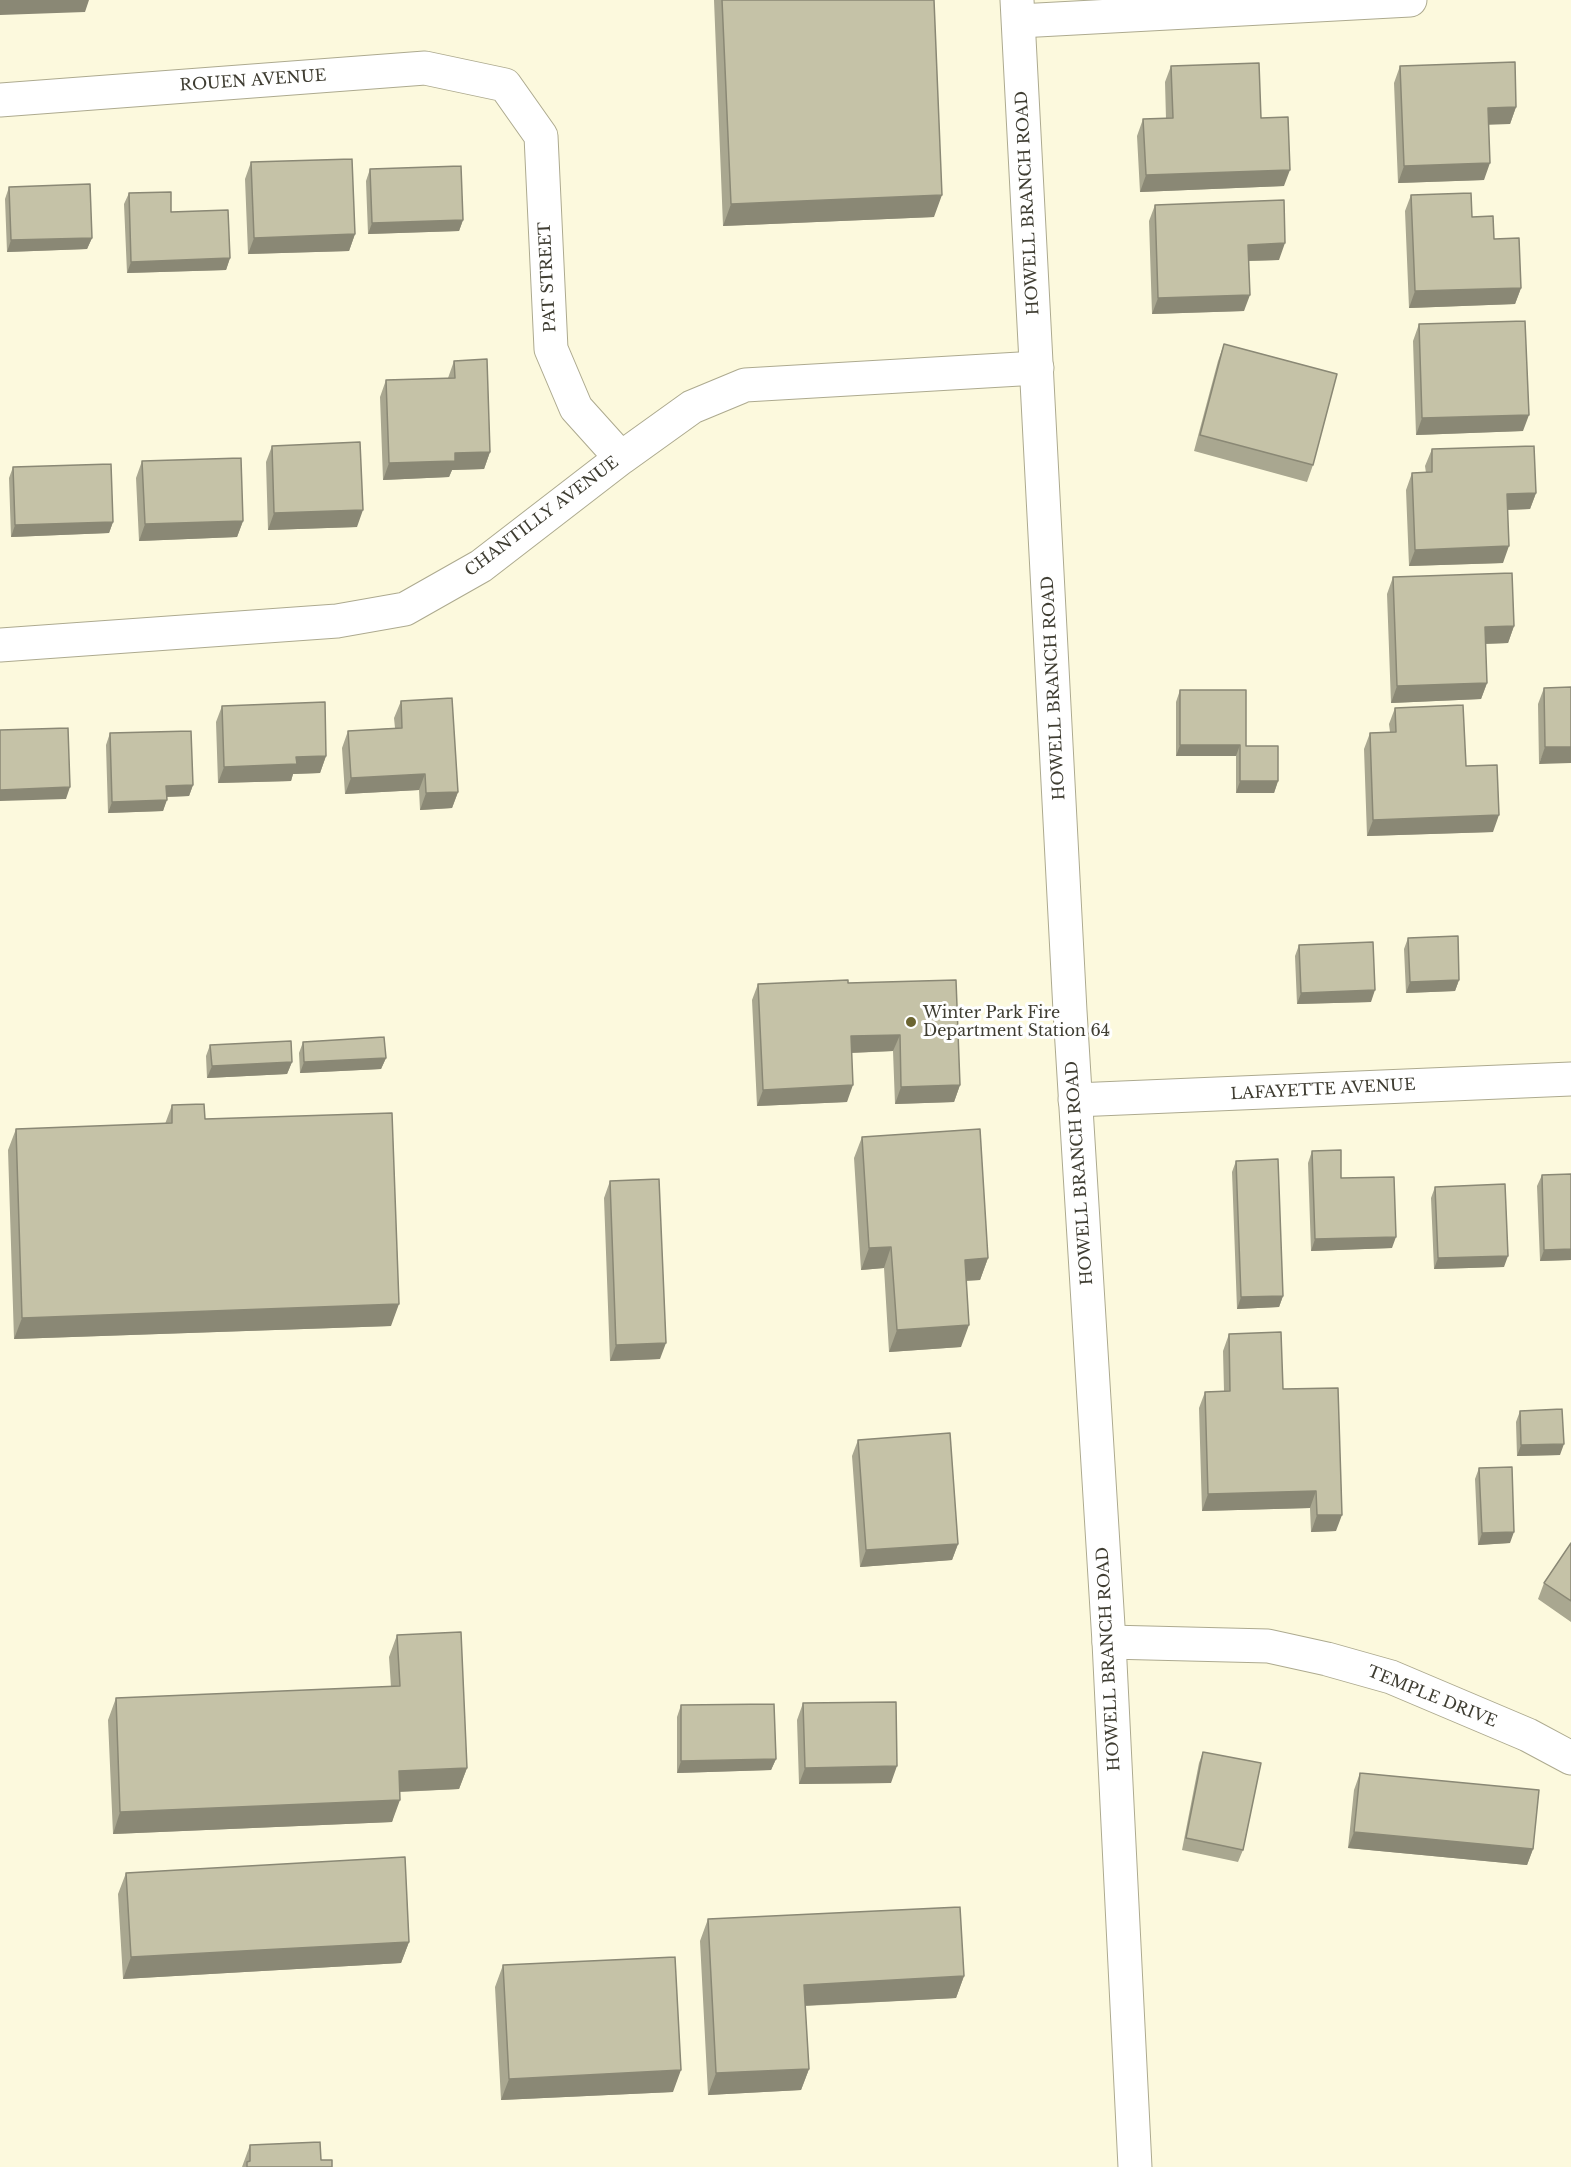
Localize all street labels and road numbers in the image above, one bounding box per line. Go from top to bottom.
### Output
street label: ROUEN AVENUE [179,66,327,96]
street label: HOWELL BRANCH ROAD [1013,90,1043,316]
street label: PAT STREET [536,221,560,333]
street label: CHANTILLY AVENUE [461,453,623,581]
street label: HOWELL BRANCH ROAD [1039,575,1069,801]
street label: HOWELL BRANCH ROAD [1063,1060,1097,1286]
street label: LAFAYETTE AVENUE [1230,1076,1416,1104]
street label: HOWELL BRANCH ROAD [1094,1546,1124,1772]
street label: TEMPLE DRIVE [1364,1662,1500,1732]

